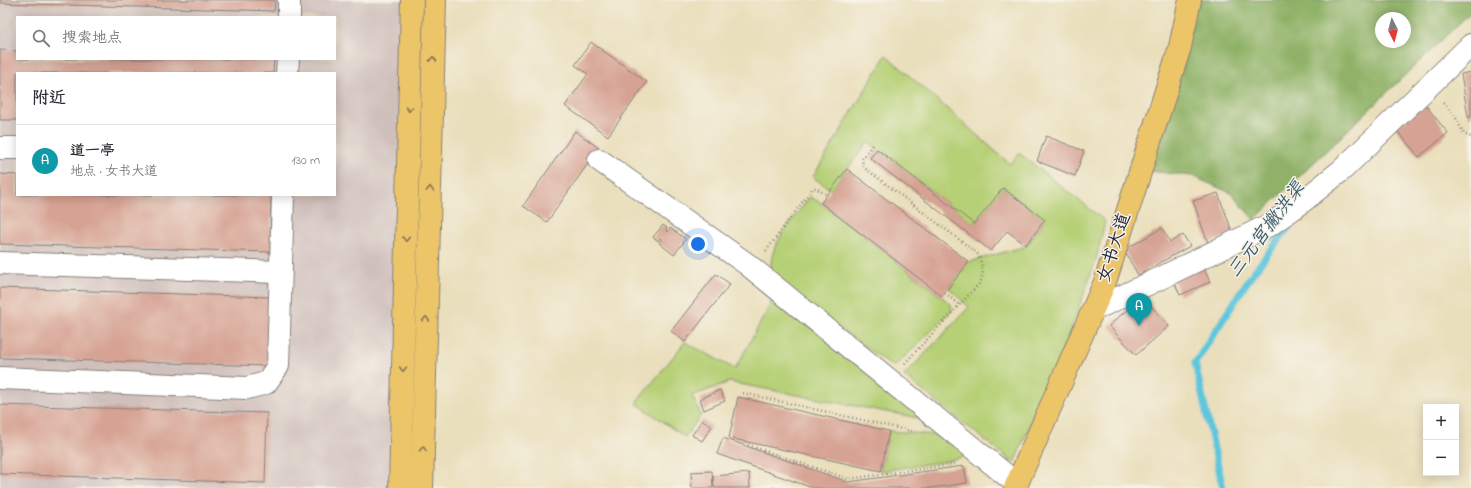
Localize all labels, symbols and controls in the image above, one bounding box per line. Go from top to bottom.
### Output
north arrow [1375,12,1411,48]
search box [16,16,336,60]
icon: search [30,27,52,49]
text: 搜索地点 [62,27,122,49]
one-way arrow [429,56,438,62]
text: 附近 [32,86,66,111]
one-way arrow [405,106,413,112]
text: 道一亭 [70,140,115,162]
text: A [41,151,49,170]
text: 130 m [292,151,320,170]
text: 地点 · 女书大道 [70,162,157,181]
water label: 三元宫撇洪渠 [1222,175,1313,284]
one-way arrow [426,186,434,192]
street label: 女书大道 [1092,210,1138,286]
your location [688,234,708,254]
one-way arrow [402,236,410,242]
pin: A [1126,293,1152,326]
one-way arrow [422,316,431,322]
one-way arrow [399,366,407,372]
map controls [1423,404,1459,476]
button: + [1423,404,1459,440]
button: − [1423,440,1459,476]
one-way arrow [419,446,427,452]

